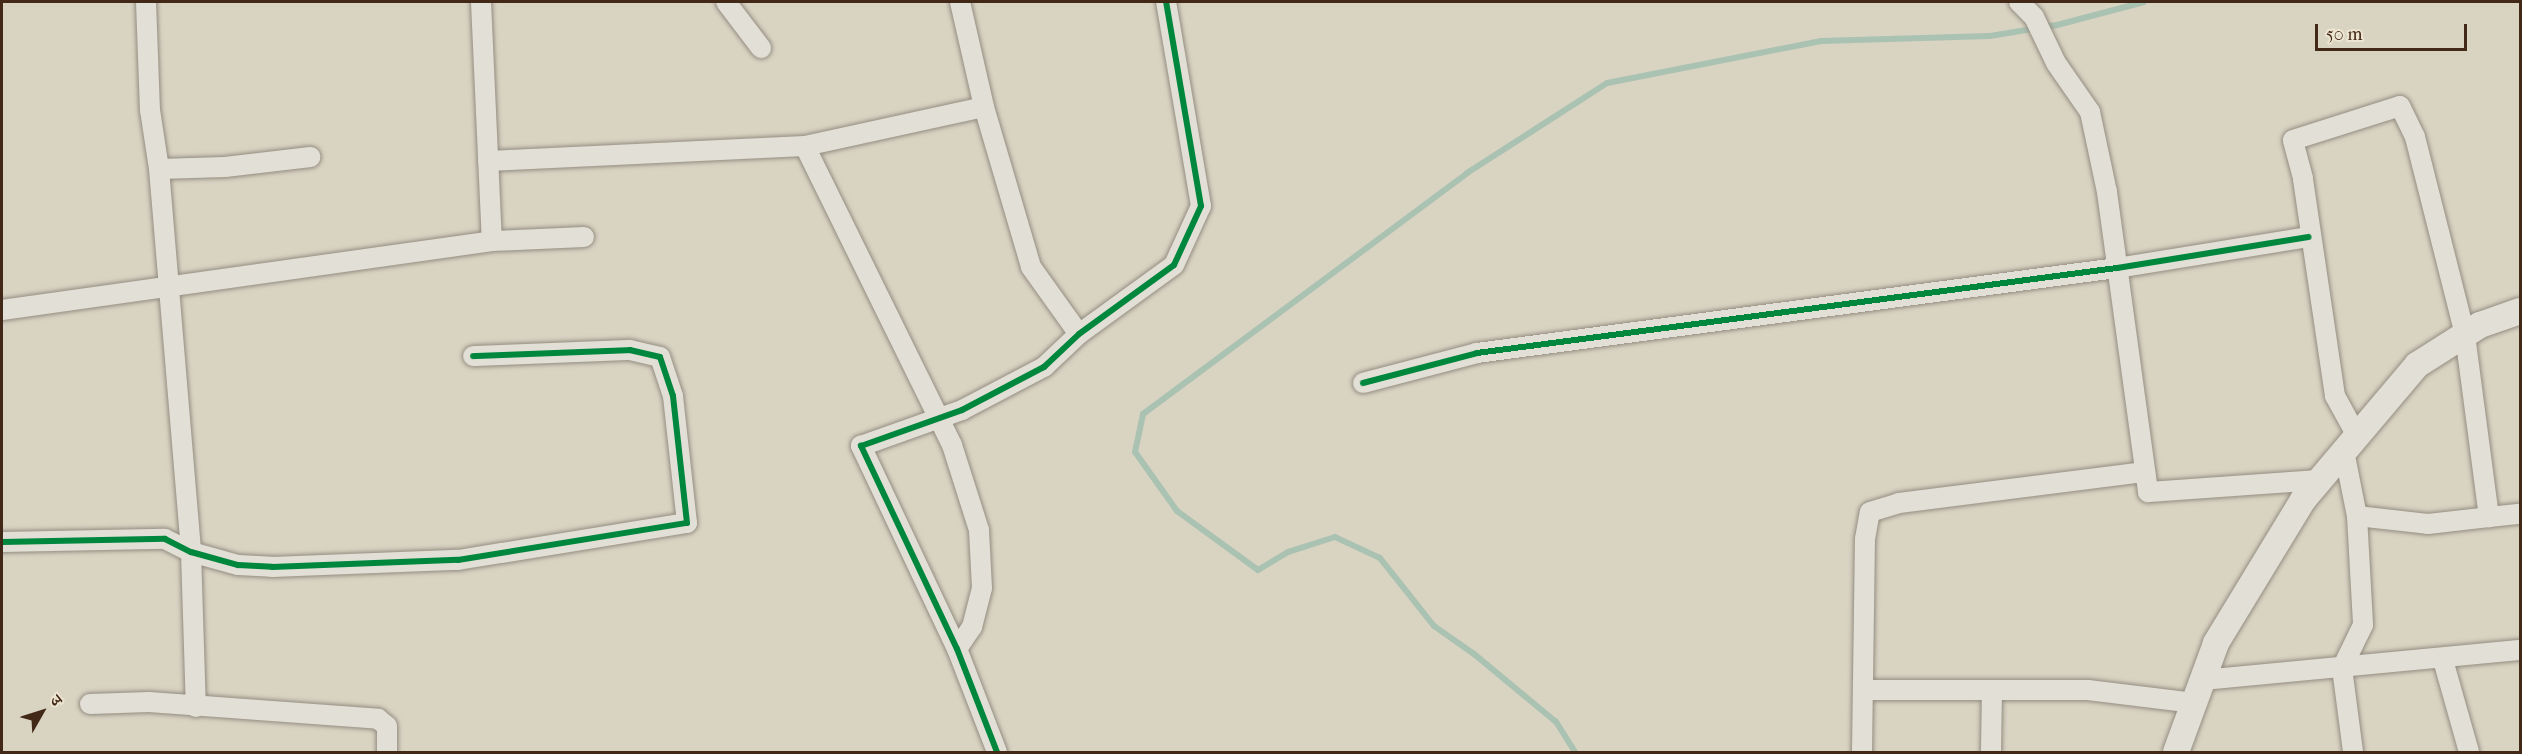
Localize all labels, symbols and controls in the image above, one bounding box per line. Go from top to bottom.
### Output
scale bar [2318,12,2470,50]
text: 50 m [2326,24,2362,45]
north arrow [12,682,72,742]
text: उ [46,691,66,710]

